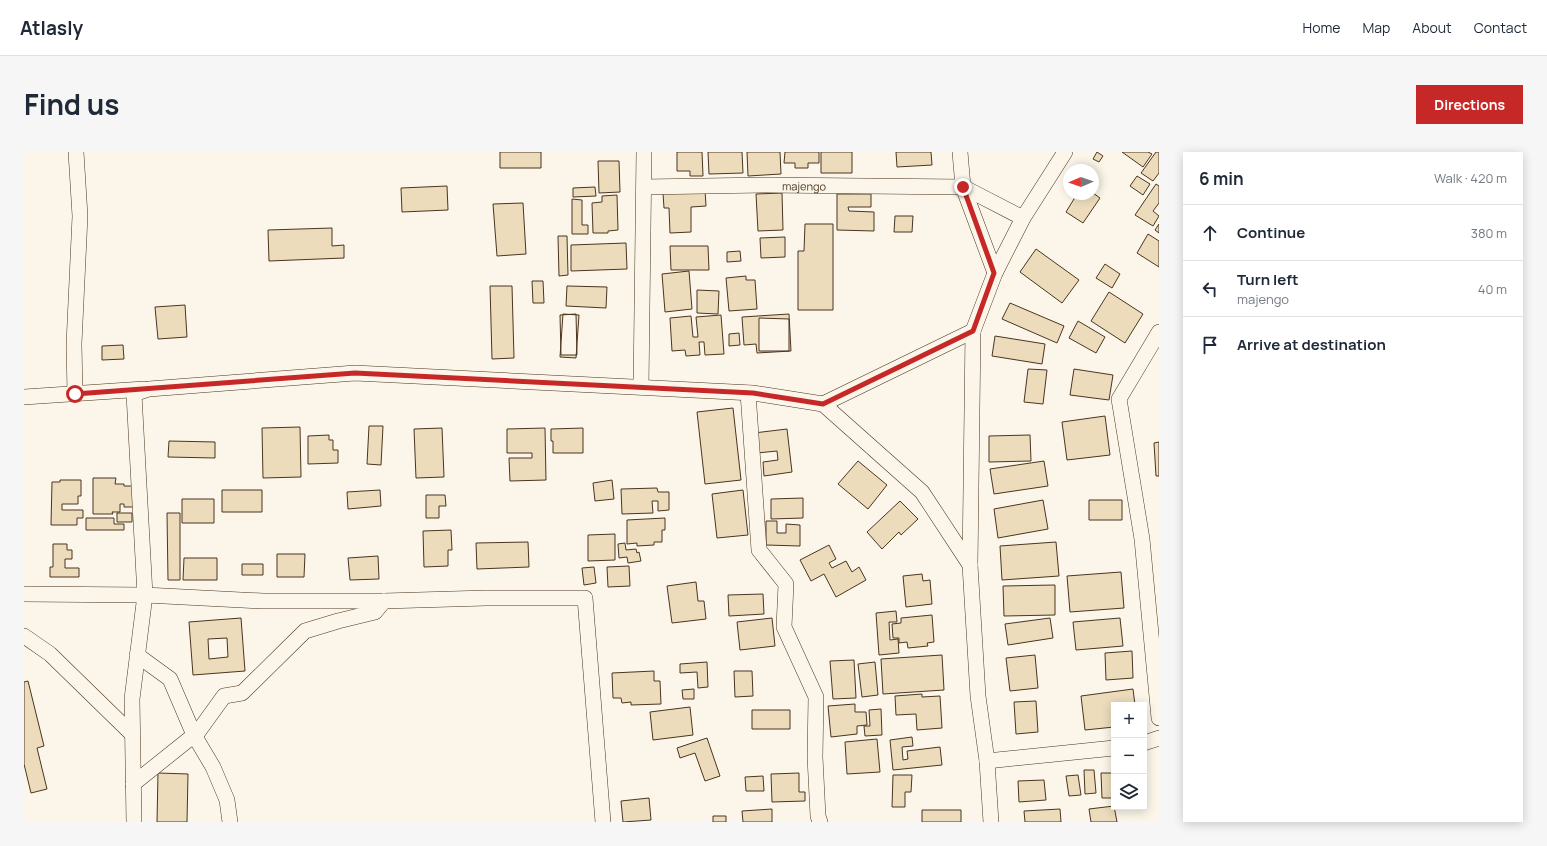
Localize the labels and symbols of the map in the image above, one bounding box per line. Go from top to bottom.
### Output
north arrow [1063,164,1099,200]
street label: majengo [782,178,827,193]
route end [954,178,972,196]
route start [66,385,84,403]

